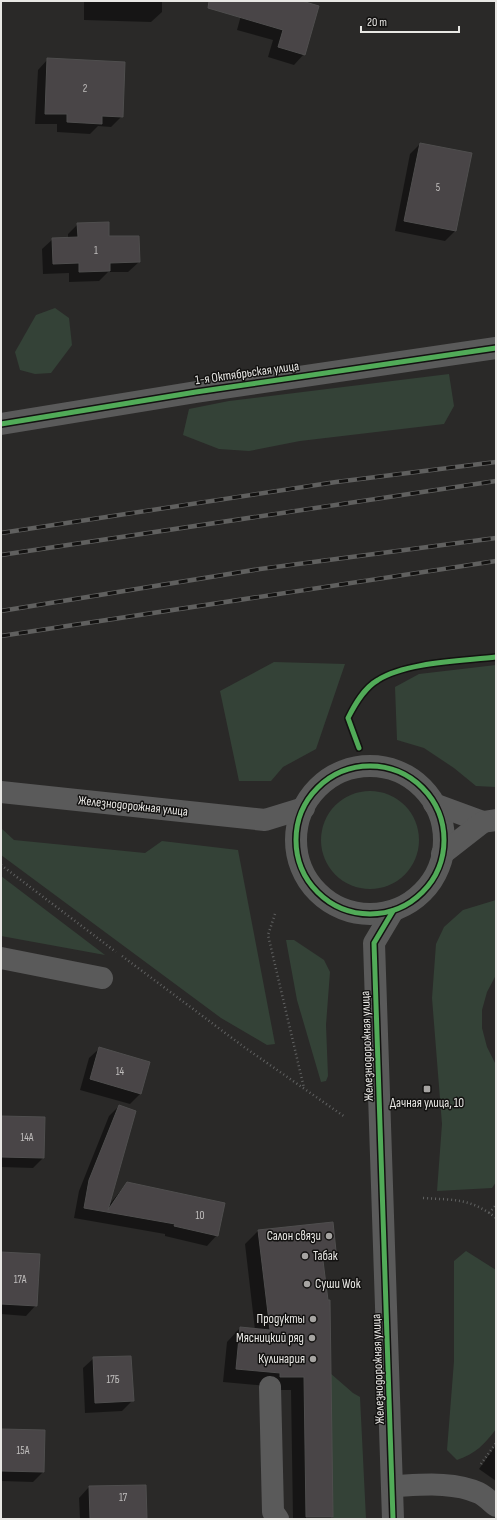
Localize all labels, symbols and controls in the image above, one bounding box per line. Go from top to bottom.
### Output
scale bar [361,8,459,34]
text: 20 m [367,15,387,30]
house number: 2 [83,82,88,95]
house number: 5 [436,181,440,194]
house number: 1 [94,244,98,257]
street label: 1-я Октябрьская улица [194,358,300,388]
street label: Железнодорожная улица [77,792,189,820]
street label: Железнодорожная улица [357,991,377,1101]
house number: 14 [116,1065,125,1078]
marker: Дачная улица, 10 [422,1084,432,1094]
place label: Дачная улица, 10 [390,1095,464,1111]
house number: 14А [20,1131,34,1144]
house number: 10 [196,1209,204,1222]
place label: Салон связи [267,1228,321,1244]
marker: Салон связи [324,1231,334,1241]
place label: Табак [313,1248,338,1264]
marker: Табак [300,1251,310,1261]
house number: 17А [14,1273,27,1286]
place label: Суши Wok [315,1276,361,1292]
marker: Суши Wok [302,1279,312,1289]
place label: Продукты [257,1311,305,1327]
marker: Продукты [308,1314,318,1324]
street label: Железнодорожная улица [368,1314,388,1424]
place label: Мясницкий ряд [236,1330,304,1346]
marker: Мясницкий ряд [307,1333,317,1343]
place label: Кулинария [258,1351,305,1367]
marker: Кулинария [308,1354,318,1364]
house number: 17Б [106,1373,120,1386]
house number: 15А [17,1444,30,1457]
house number: 17 [119,1491,128,1504]

